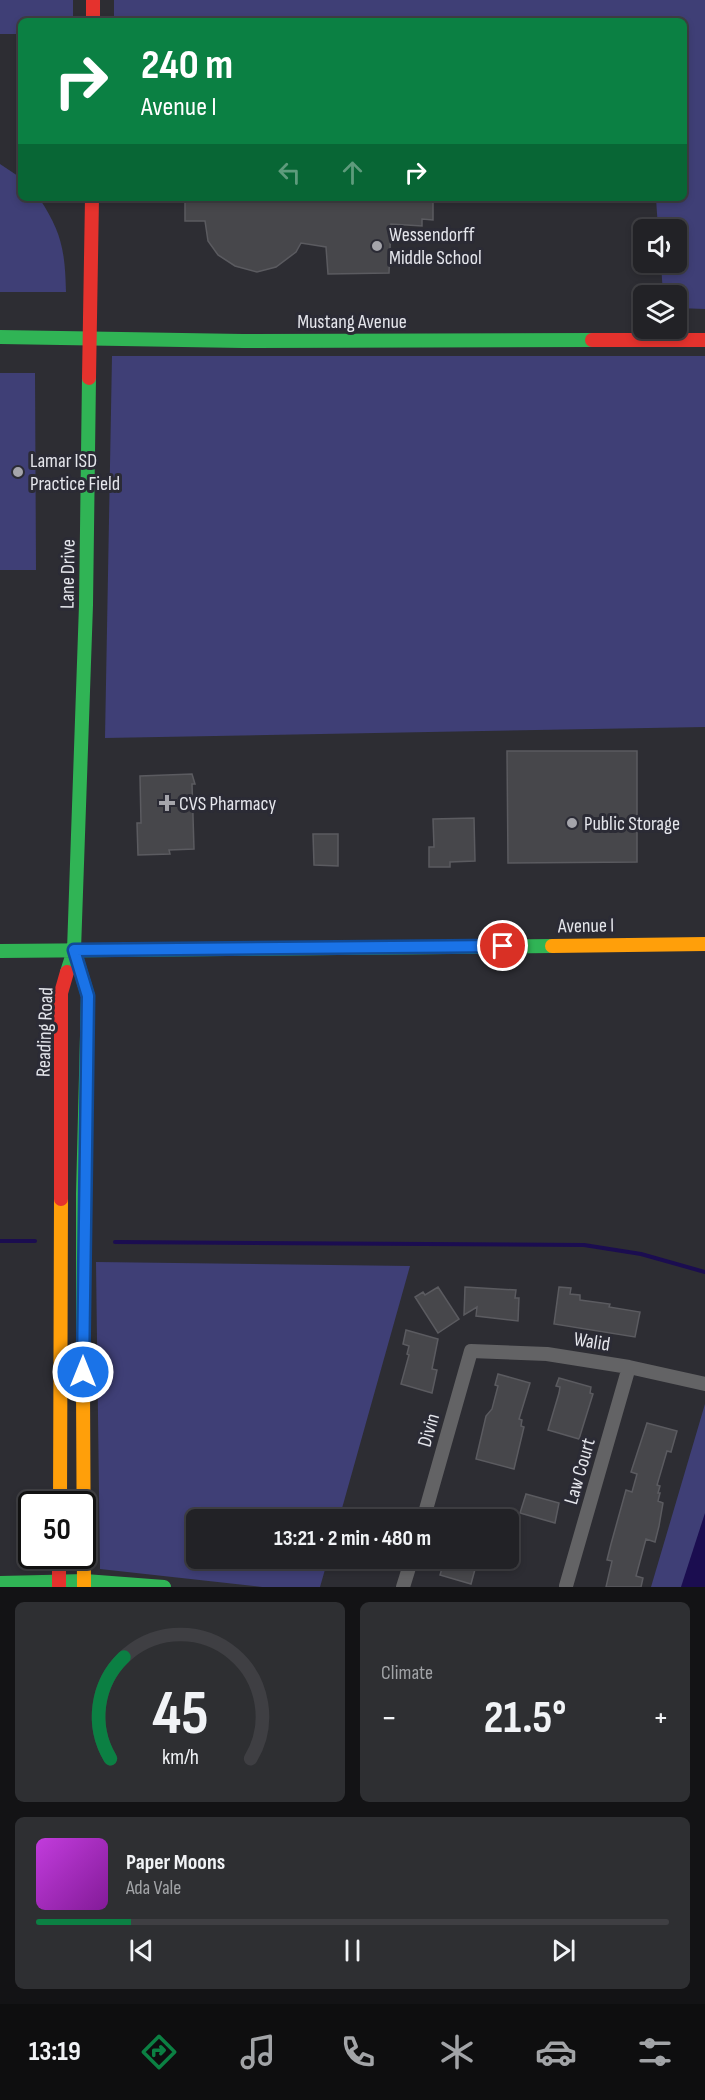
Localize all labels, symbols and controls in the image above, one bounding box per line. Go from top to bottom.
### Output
text: 240 m [141,40,233,91]
icon: right [42,42,120,120]
text: Avenue I [141,91,217,123]
icon: left [273,156,306,189]
icon: ahead [336,156,369,189]
icon: right [399,156,432,189]
map controls [633,219,687,339]
button: sound [633,219,687,273]
place label: Wessendorff Middle School [389,223,482,270]
marker: Wessendorff Middle School [370,239,384,253]
button: layers [633,285,687,339]
street label: Mustang Avenue [297,310,407,334]
place label: Lamar ISD Practice Field [30,449,120,496]
marker: Lamar ISD Practice Field [11,465,25,479]
street label: Lane Drive [55,539,81,609]
place label: CVS Pharmacy [179,792,276,816]
marker: CVS Pharmacy [160,796,174,810]
place label: Public Storage [584,812,680,836]
marker: Public Storage [565,816,579,830]
street label: Avenue I [557,914,614,939]
pin [477,920,528,971]
icon: arrive [486,929,519,962]
street label: Reading Road [31,987,59,1077]
street label: Walid [572,1327,612,1357]
position arrow [51,1340,115,1404]
street label: Divin [413,1411,445,1450]
street label: Law Court [559,1435,601,1507]
speed limit sign: 50 [18,1491,96,1569]
text: 13:21 · 2 min · 480 m [274,1525,431,1552]
text: Climate [381,1661,433,1685]
text: 45 [152,1677,208,1752]
text: 21.5° [484,1691,566,1746]
text: − [381,1698,397,1738]
text: + [653,1698,669,1738]
text: km/h [161,1745,199,1770]
text: Paper Moons [126,1849,225,1876]
text: Ada Vale [126,1876,181,1900]
icon: previous [125,1934,158,1967]
icon: pause [336,1934,369,1967]
icon: next [547,1934,580,1967]
icon: directions [138,2031,180,2073]
icon: music [237,2031,279,2073]
icon: phone [337,2031,379,2073]
icon: climate [436,2031,478,2073]
icon: car [535,2031,577,2073]
icon: filters [634,2031,676,2073]
text: 13:19 [29,2036,81,2068]

